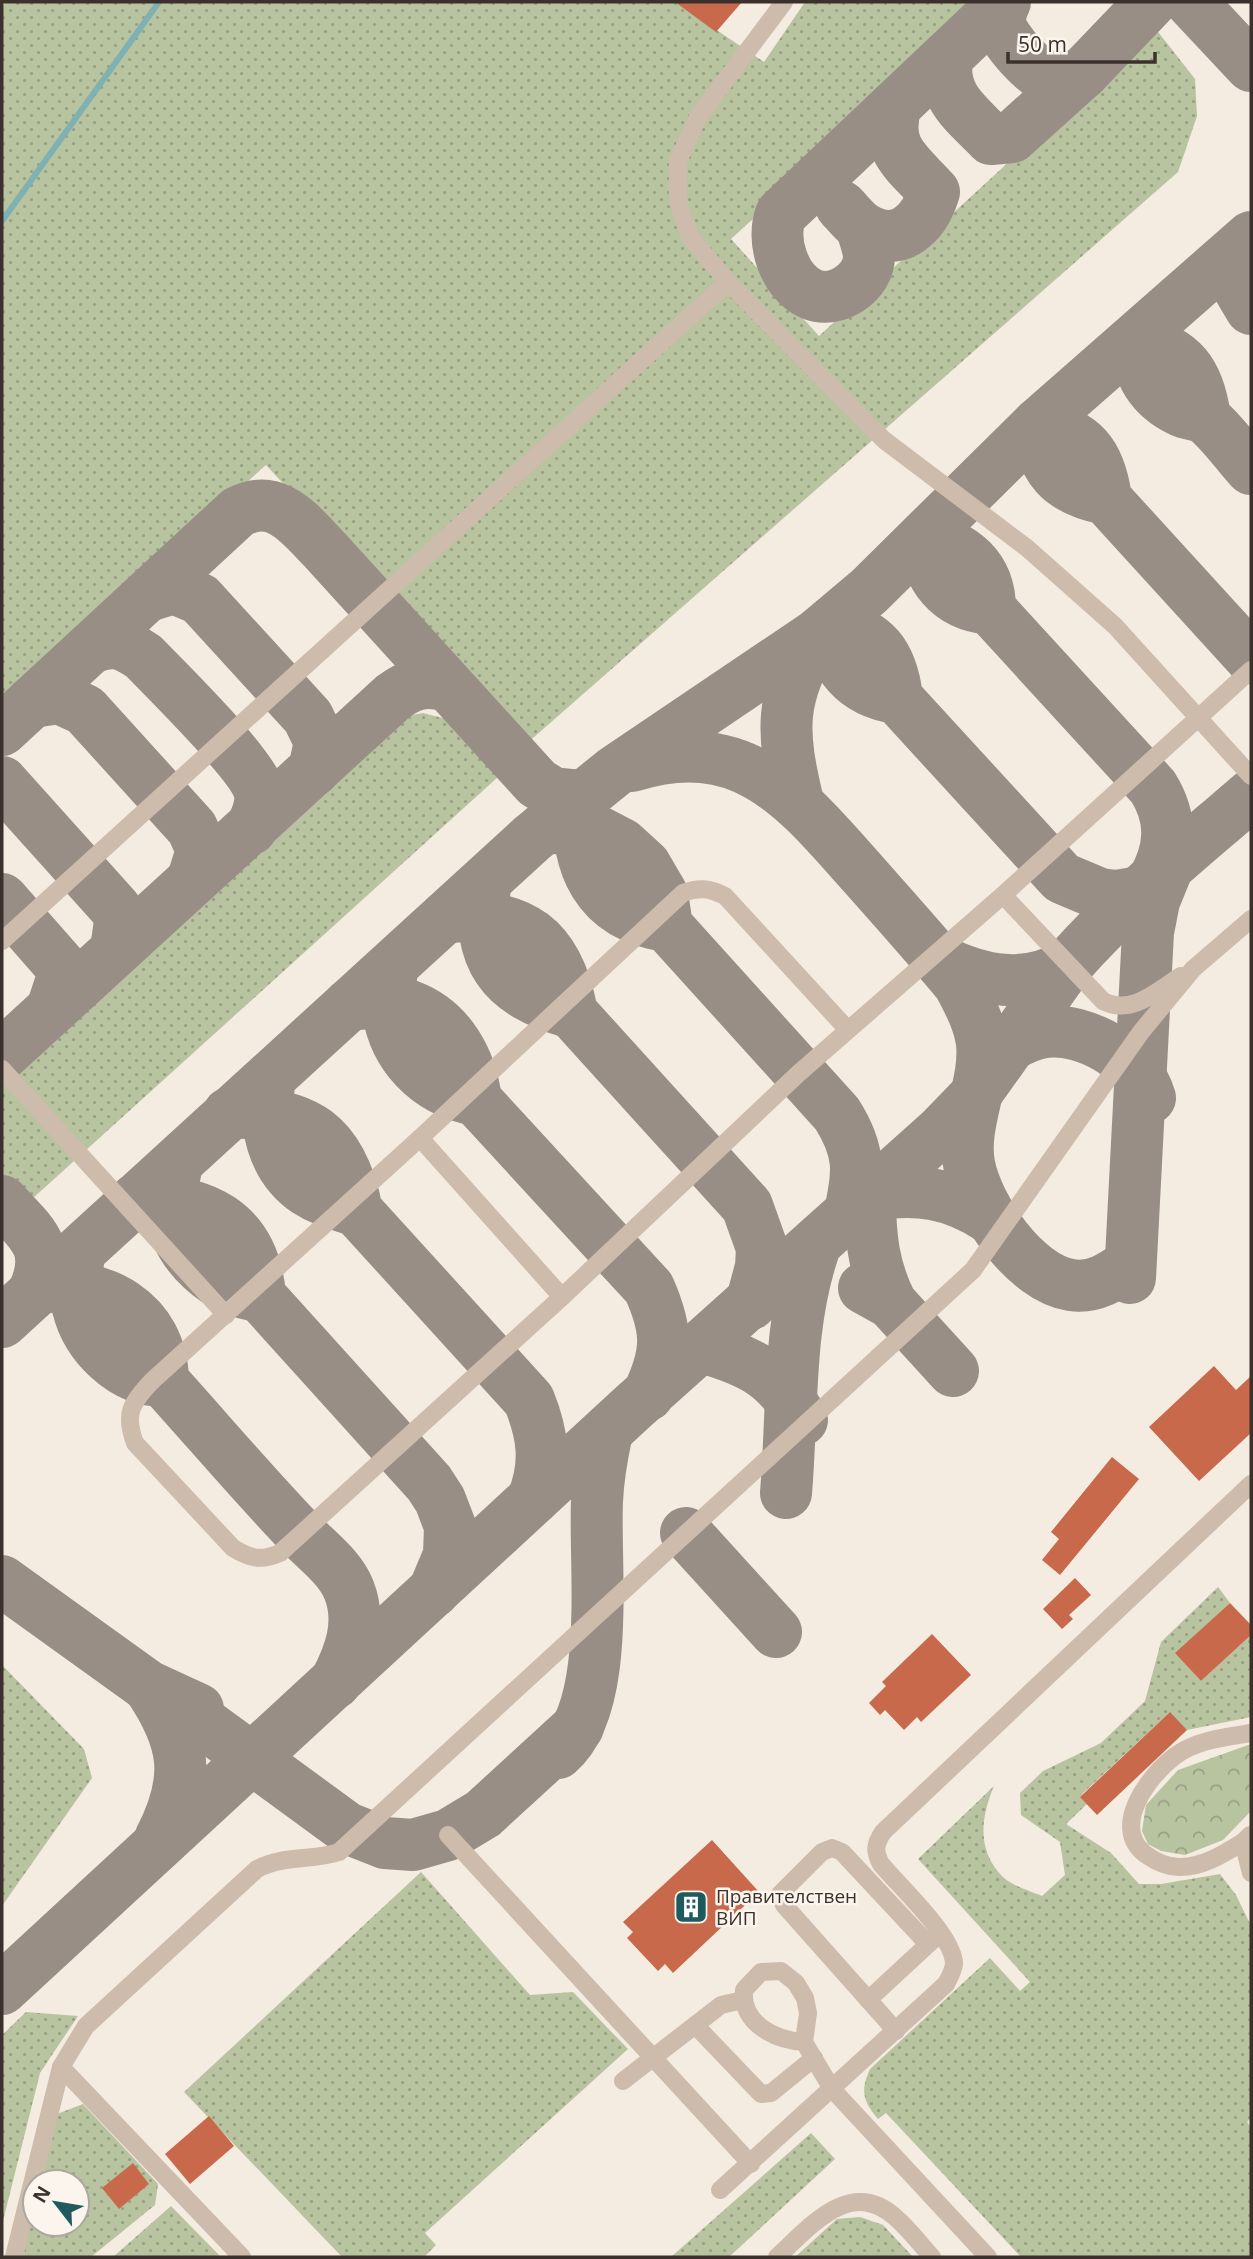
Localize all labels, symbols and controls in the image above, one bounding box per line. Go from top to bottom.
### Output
scale bar [1008,21,1155,65]
text: 50 m [1018,30,1067,58]
place label: Правителствен ВИП [716,1883,857,1931]
building icon: Правителствен ВИП [672,1888,710,1926]
north arrow [21,2168,91,2238]
text: N [26,2181,57,2208]

